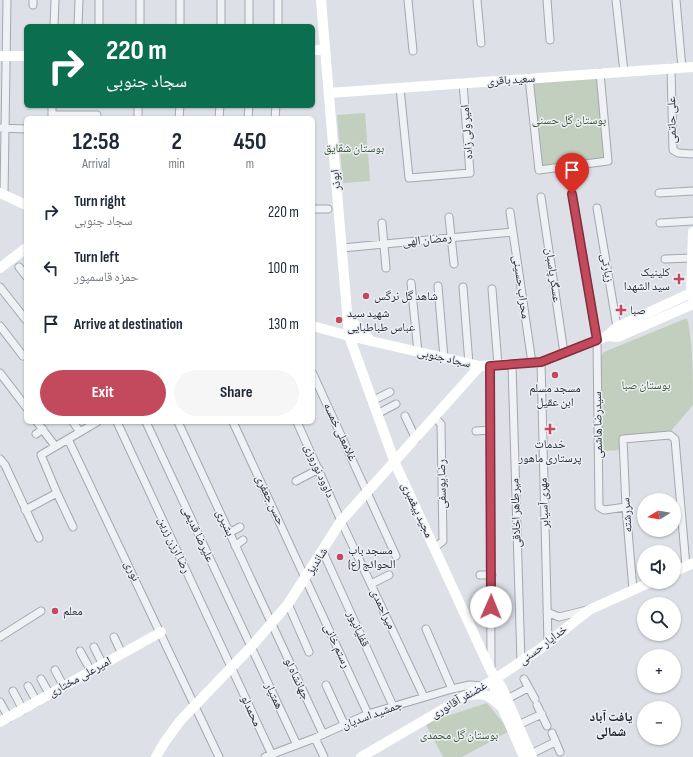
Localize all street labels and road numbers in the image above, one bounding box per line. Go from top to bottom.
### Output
street label: سعید باقری [486,71,536,89]
street label: علی حاتمی [664,96,680,144]
street label: امیر ولی زاده [458,104,476,160]
street label: ابوذر [328,169,344,192]
street label: رمضان الهی [402,230,453,250]
street label: عسگر پاسبان [542,247,564,303]
street label: زیارتی [597,253,617,284]
street label: محراب حسینی [509,254,533,320]
street label: سجاد جنوبی [416,345,472,371]
street label: سیدرضا هاشمی [590,391,606,459]
street label: غلامعلی خمسه [320,400,360,464]
street label: داوود نوروزی [301,442,337,500]
street label: رضا یوسفی [434,459,450,509]
street label: حسن جعفری [252,472,288,528]
street label: میرطاهر اخلاقی [507,478,525,548]
street label: مهری آسیابر [536,478,552,529]
street label: مجید پیغمبری [398,480,436,540]
street label: سررشته [618,497,636,533]
street label: علیرضا قدیمی [178,503,218,565]
street label: بشیری [212,507,238,539]
street label: رضا ارزن زرین [154,514,194,576]
street label: شاندیز [302,545,331,578]
street label: نوری [121,558,143,584]
street label: میراحمدی [367,586,399,632]
street label: قفلیانپور [343,608,373,649]
street label: رستم خانی [320,621,354,671]
street label: خدایار حسنی [516,622,571,668]
street label: امیرعلی مختاری [46,654,114,700]
street label: جهانشاه لو [281,656,313,703]
street label: غضنفر آقانوری [428,678,490,722]
street label: همتیار [261,680,287,712]
street label: محمدلو [237,693,265,729]
street label: جمشید اسدیان [340,697,405,733]

